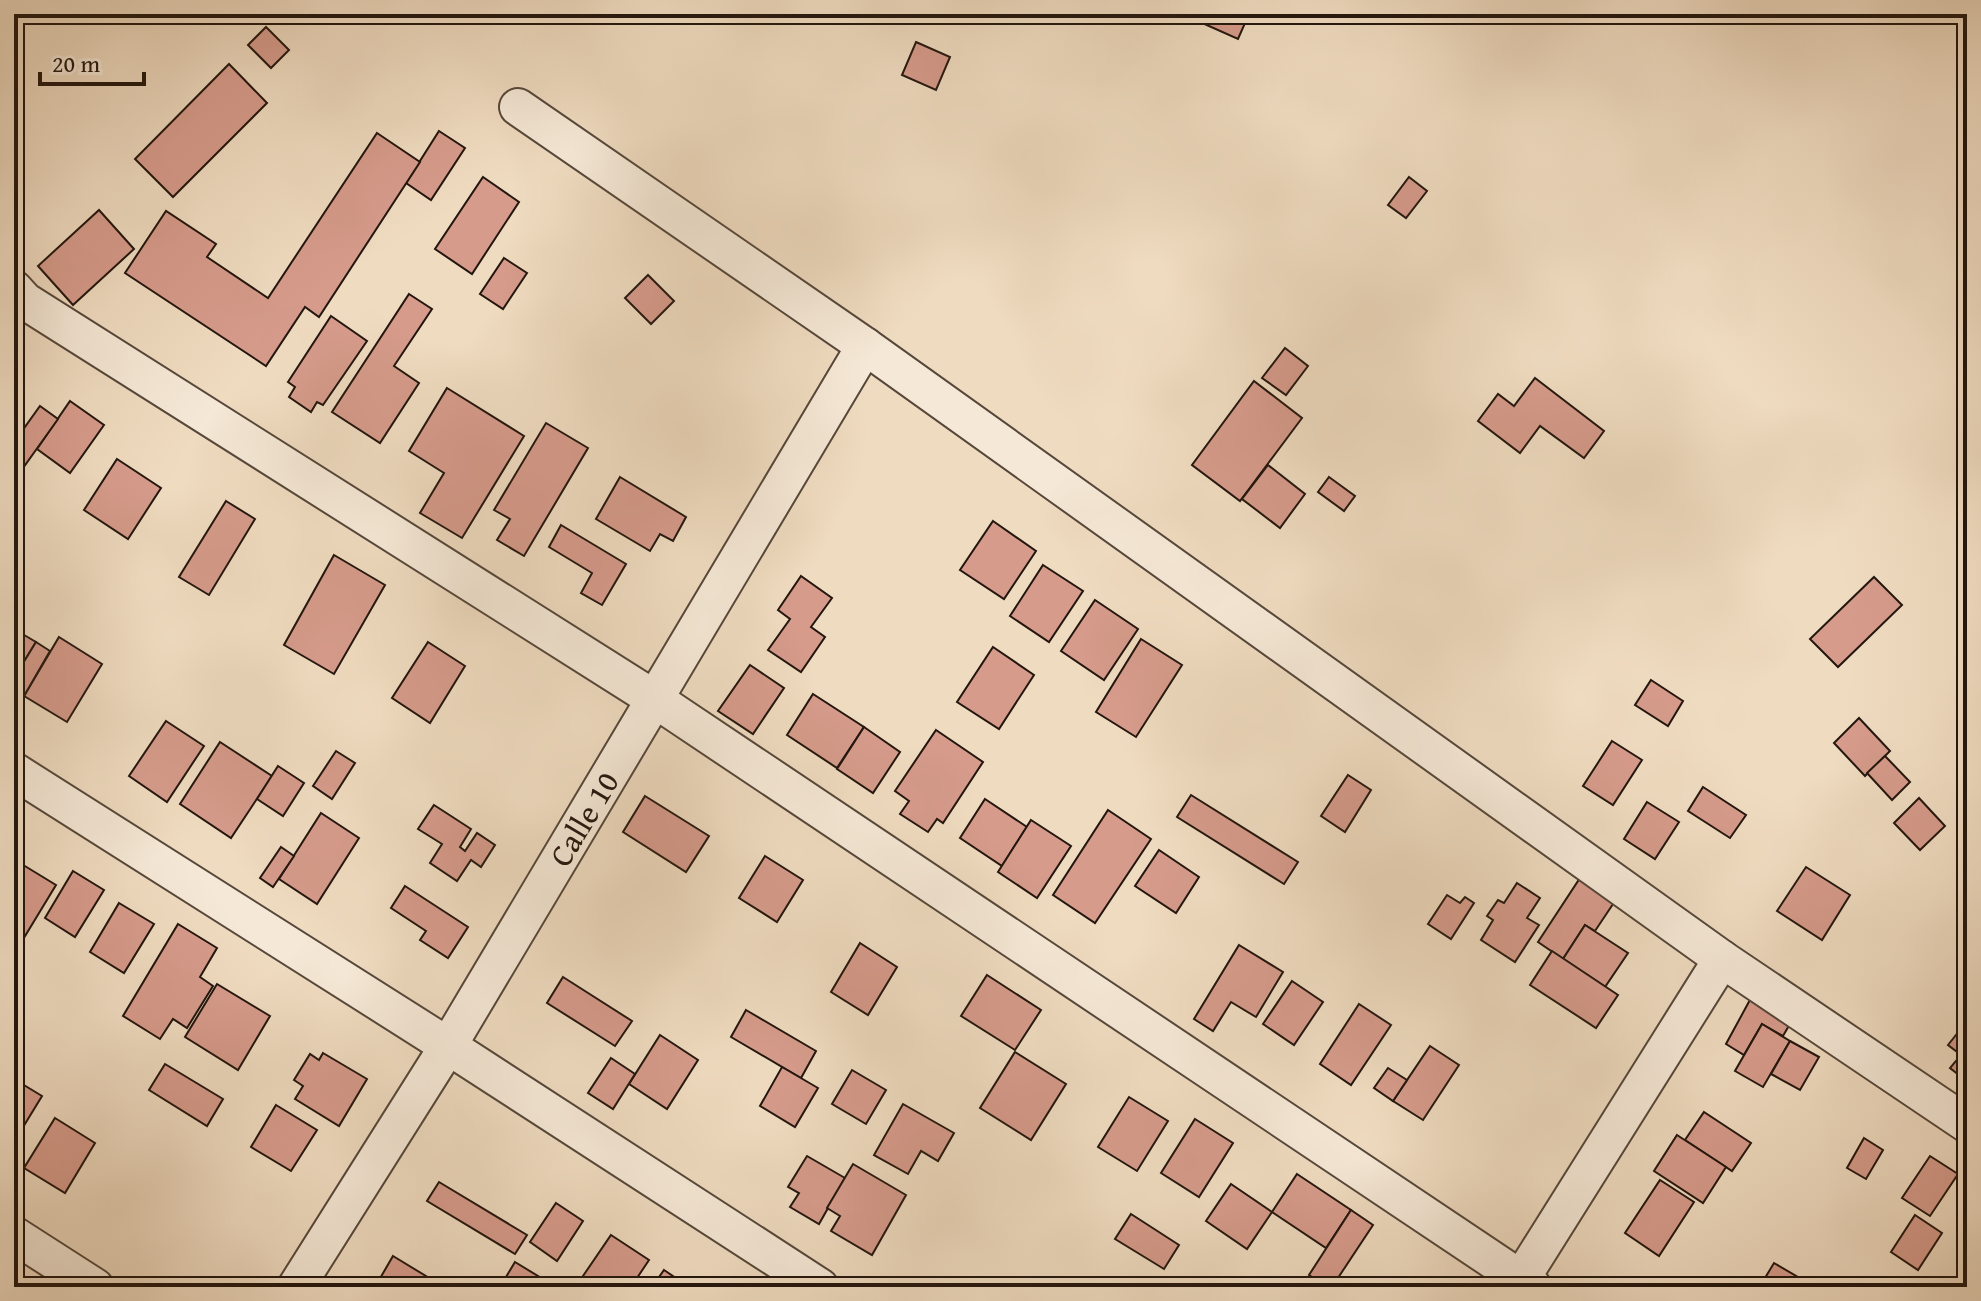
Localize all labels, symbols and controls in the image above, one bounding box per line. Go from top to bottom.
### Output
scale bar [40,36,144,86]
text: 20 m [52,46,100,81]
street label: Calle 10 [537,762,630,875]

